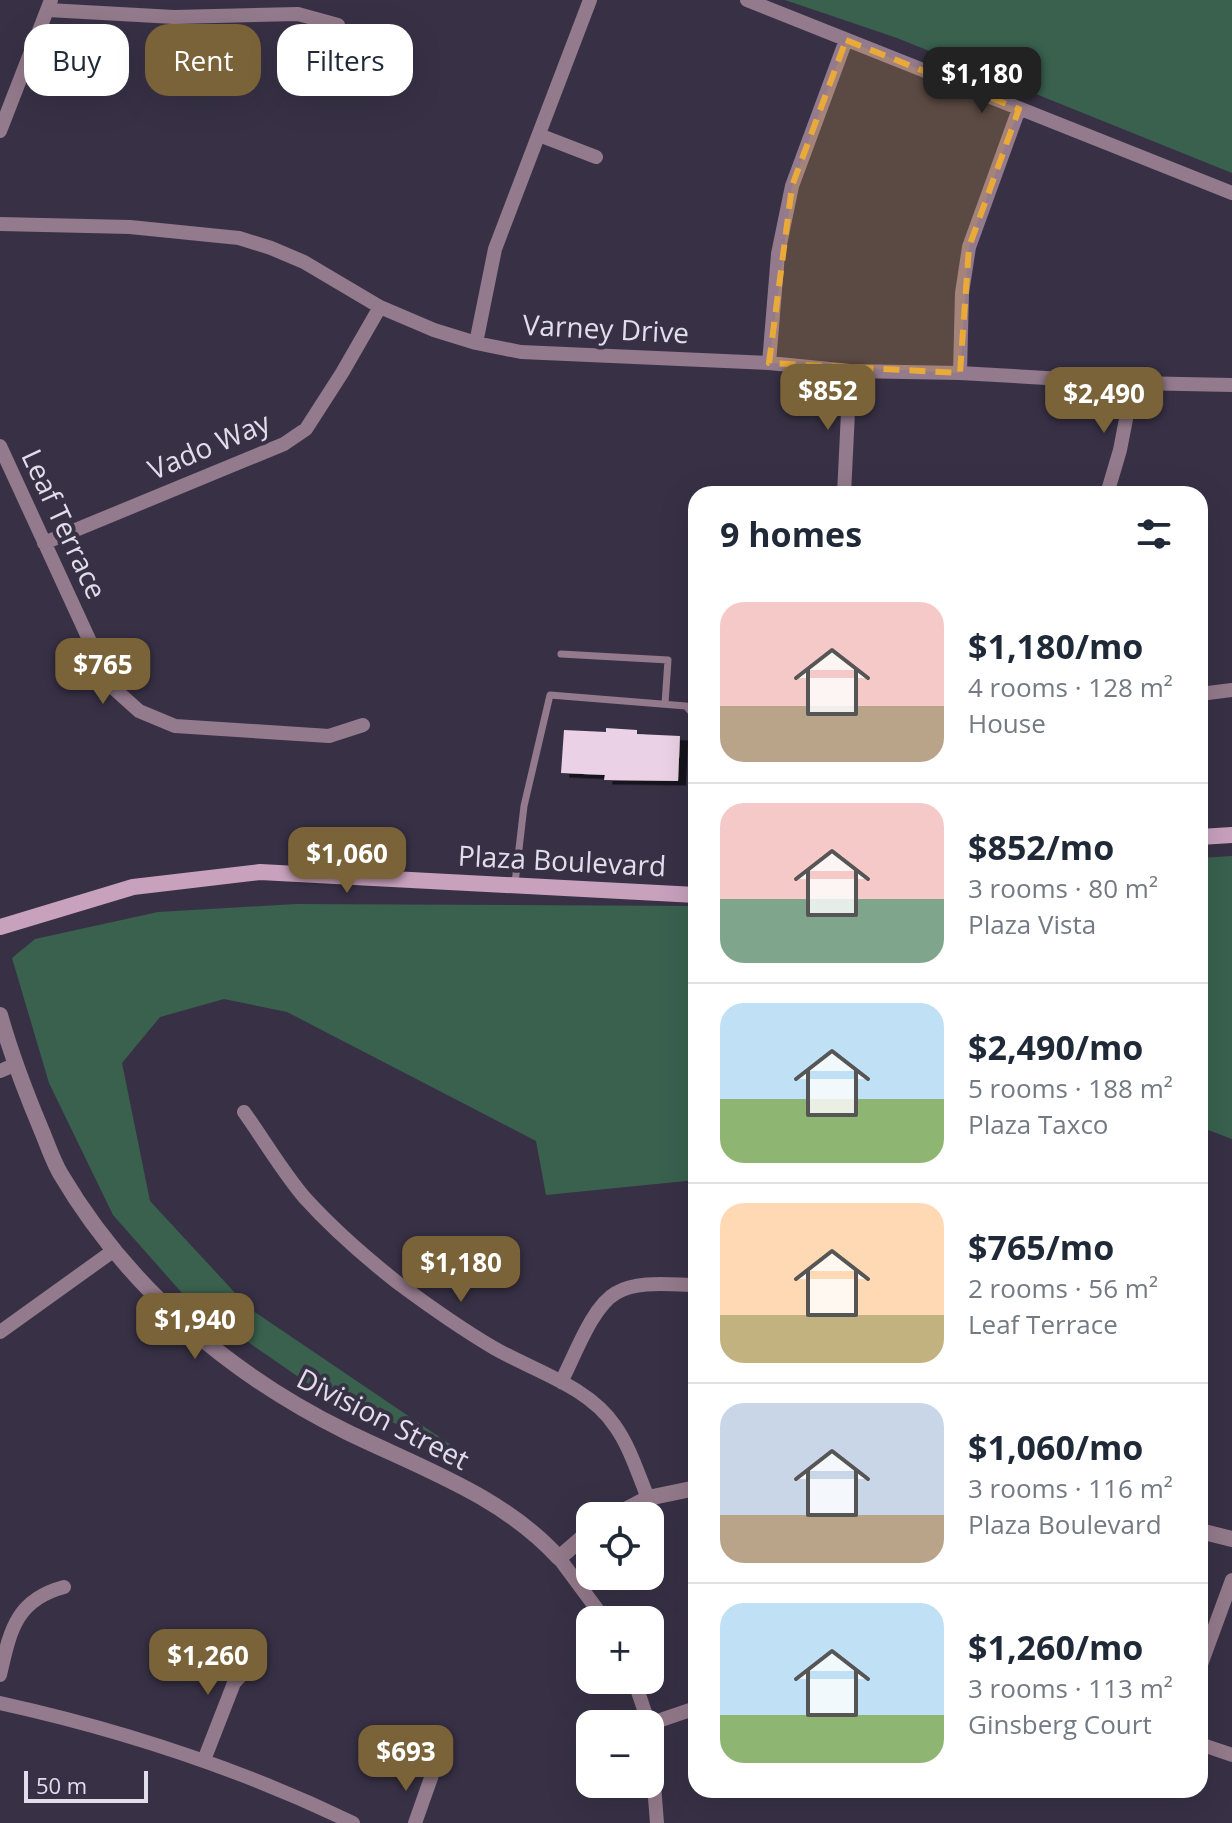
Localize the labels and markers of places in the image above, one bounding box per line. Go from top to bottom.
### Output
pin: $1,180 [917,47,1047,115]
pin: $852 [781,364,875,432]
pin: $2,490 [1039,367,1169,435]
pin: $765 [56,638,150,706]
pin: $1,060 [282,827,412,895]
pin: $1,180 [396,1236,526,1304]
pin: $1,940 [130,1293,260,1361]
pin: $1,260 [143,1629,273,1697]
pin: $693 [359,1725,453,1793]

